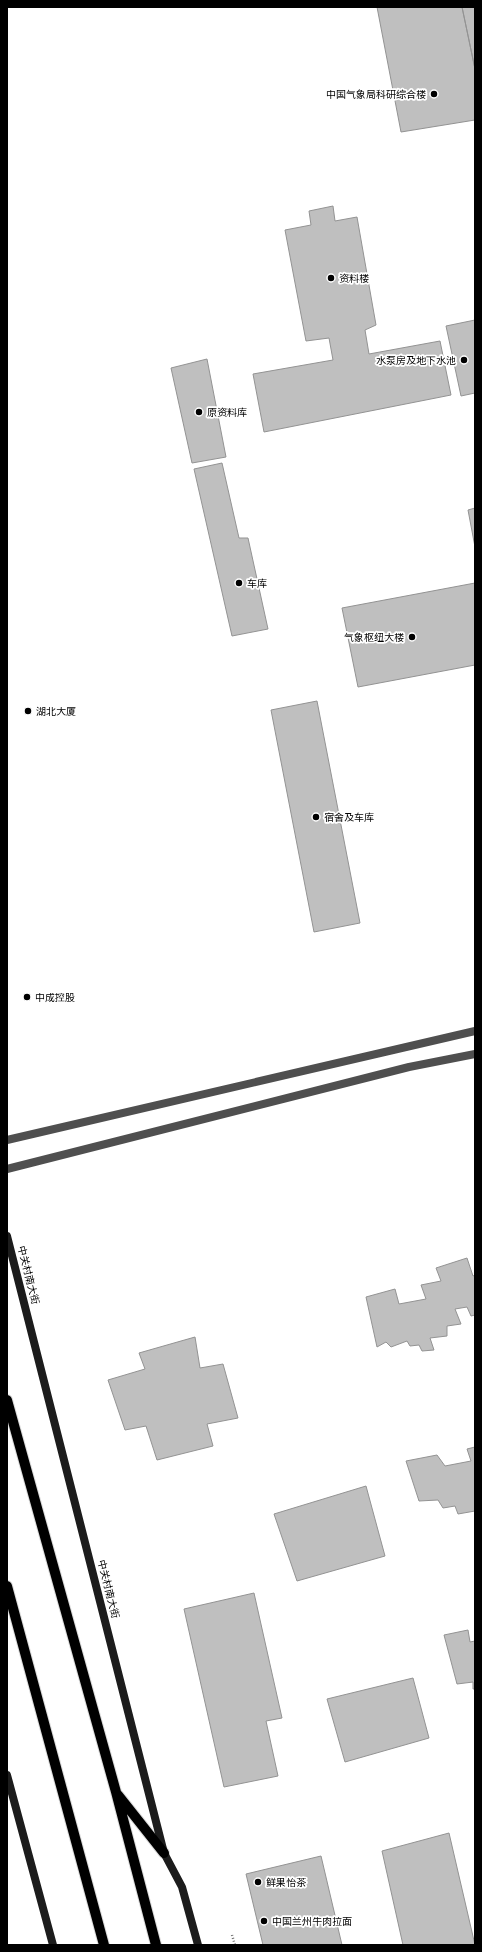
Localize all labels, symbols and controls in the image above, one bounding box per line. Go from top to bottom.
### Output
place label: 中国气象局科研综合楼 [326,89,426,100]
marker: 中国气象局科研综合楼 [429,89,439,99]
marker: 资料楼 [326,273,336,283]
place label: 资料楼 [339,273,369,284]
place label: 水泵房及地下水池 [376,355,456,366]
marker: 水泵房及地下水池 [459,355,469,365]
marker: 原资料库 [194,407,204,417]
place label: 原资料库 [207,407,247,418]
marker: 车库 [234,578,244,588]
place label: 车库 [247,578,267,589]
place label: 气象枢纽大楼 [344,632,404,643]
marker: 气象枢纽大楼 [407,632,417,642]
marker: 湖北大厦 [23,706,33,716]
place label: 湖北大厦 [36,706,76,717]
marker: 宿舍及车库 [311,812,321,822]
place label: 宿舍及车库 [324,812,374,823]
marker: 中成控股 [22,992,32,1002]
place label: 中成控股 [35,992,75,1003]
street label: 中关村南大街 [16,1245,41,1306]
street label: 中关村南大街 [96,1559,121,1620]
marker: 鲜果怡茶 [253,1877,263,1887]
place label: 鲜果怡茶 [266,1877,307,1888]
marker: 中国兰州牛肉拉面 [259,1916,269,1926]
place label: 中国兰州牛肉拉面 [272,1916,352,1927]

